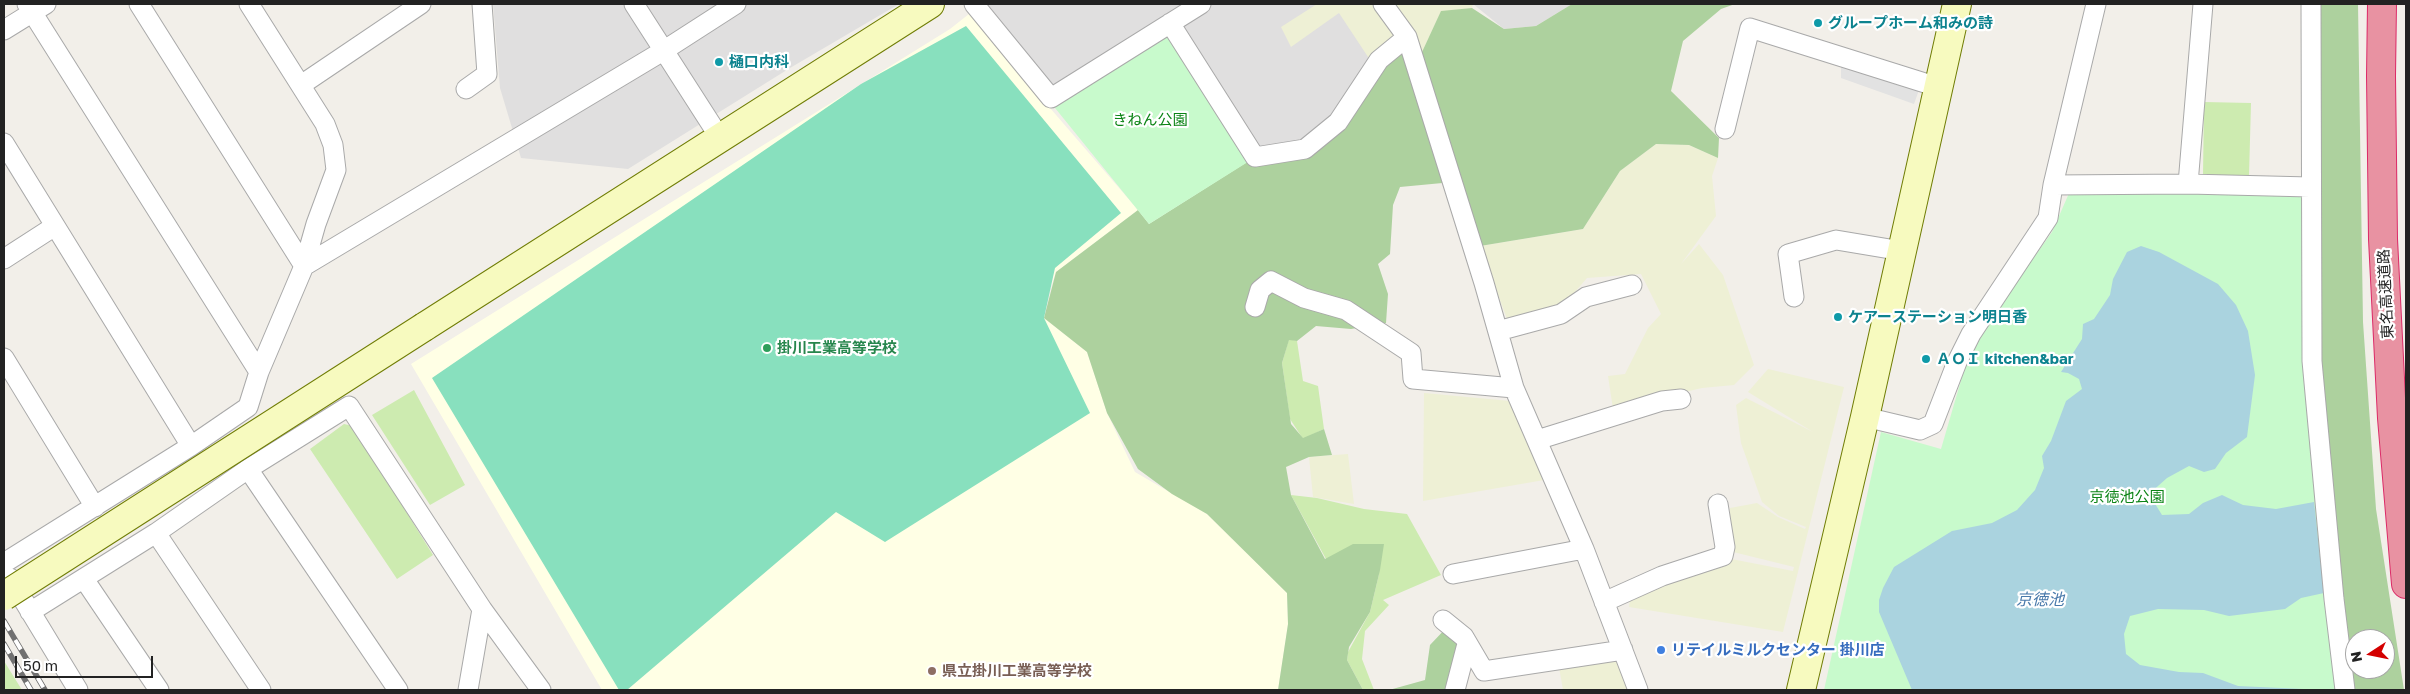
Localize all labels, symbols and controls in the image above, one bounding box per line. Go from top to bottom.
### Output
place label: グループホーム和みの詩 [1828,14,1993,32]
marker: グループホーム和みの詩 [1812,17,1824,29]
place label: 樋口内科 [729,53,789,71]
marker: 樋口内科 [713,56,725,68]
park label: きねん公園 [1113,111,1187,129]
street label: 東名高速道路 [2375,249,2397,339]
place label: ケアーステーション明日香 [1848,308,2027,326]
marker: ケアーステーション明日香 [1832,311,1844,323]
place label: 掛川工業高等学校 [777,339,897,357]
marker: 掛川工業高等学校 [761,342,773,354]
place label: ＡＯＩ kitchen&bar [1936,350,2074,368]
marker: ＡＯＩ kitchen&bar [1920,353,1932,365]
park label: 京徳池公園 [2090,488,2164,506]
water label: 京徳池 [2016,590,2064,610]
north arrow [2345,629,2395,679]
place label: リテイルミルクセンター 掛川店 [1671,641,1885,659]
marker: リテイルミルクセンター 掛川店 [1655,644,1667,656]
scale bar [18,646,155,678]
text: N [2346,650,2365,664]
text: 50 m [23,656,58,674]
place label: 県立掛川工業高等学校 [942,662,1092,680]
marker: 県立掛川工業高等学校 [926,665,938,677]

